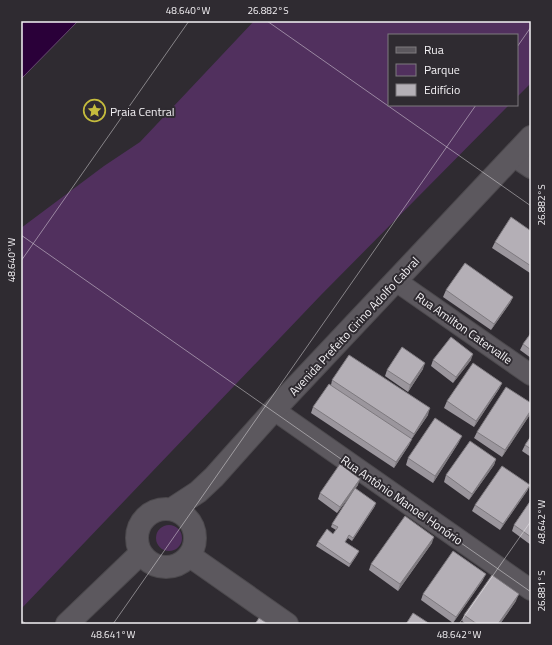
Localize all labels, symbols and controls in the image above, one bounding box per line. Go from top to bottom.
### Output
text: 48.640°W [166,3,210,18]
text: 26.882°S [247,3,289,18]
legend [388,34,518,106]
text: Rua [424,40,444,59]
text: Parque [424,60,460,79]
text: Edifício [424,80,460,99]
place icon: Praia Central [82,98,108,124]
place label: Praia Central [110,102,175,121]
text: 26.882°S [534,184,549,226]
text: 48.640°W [4,238,19,282]
street label: Avenida Prefeito Cirino Adolfo Cabral [284,252,424,400]
street label: Rua Amilton Catervalle [412,287,516,369]
street label: Rua Antônio Manoel Honório [337,451,467,549]
text: 48.642°W [534,500,549,544]
text: 26.881°S [534,570,549,612]
text: 48.641°W [91,627,135,642]
text: 48.642°W [437,627,481,642]

